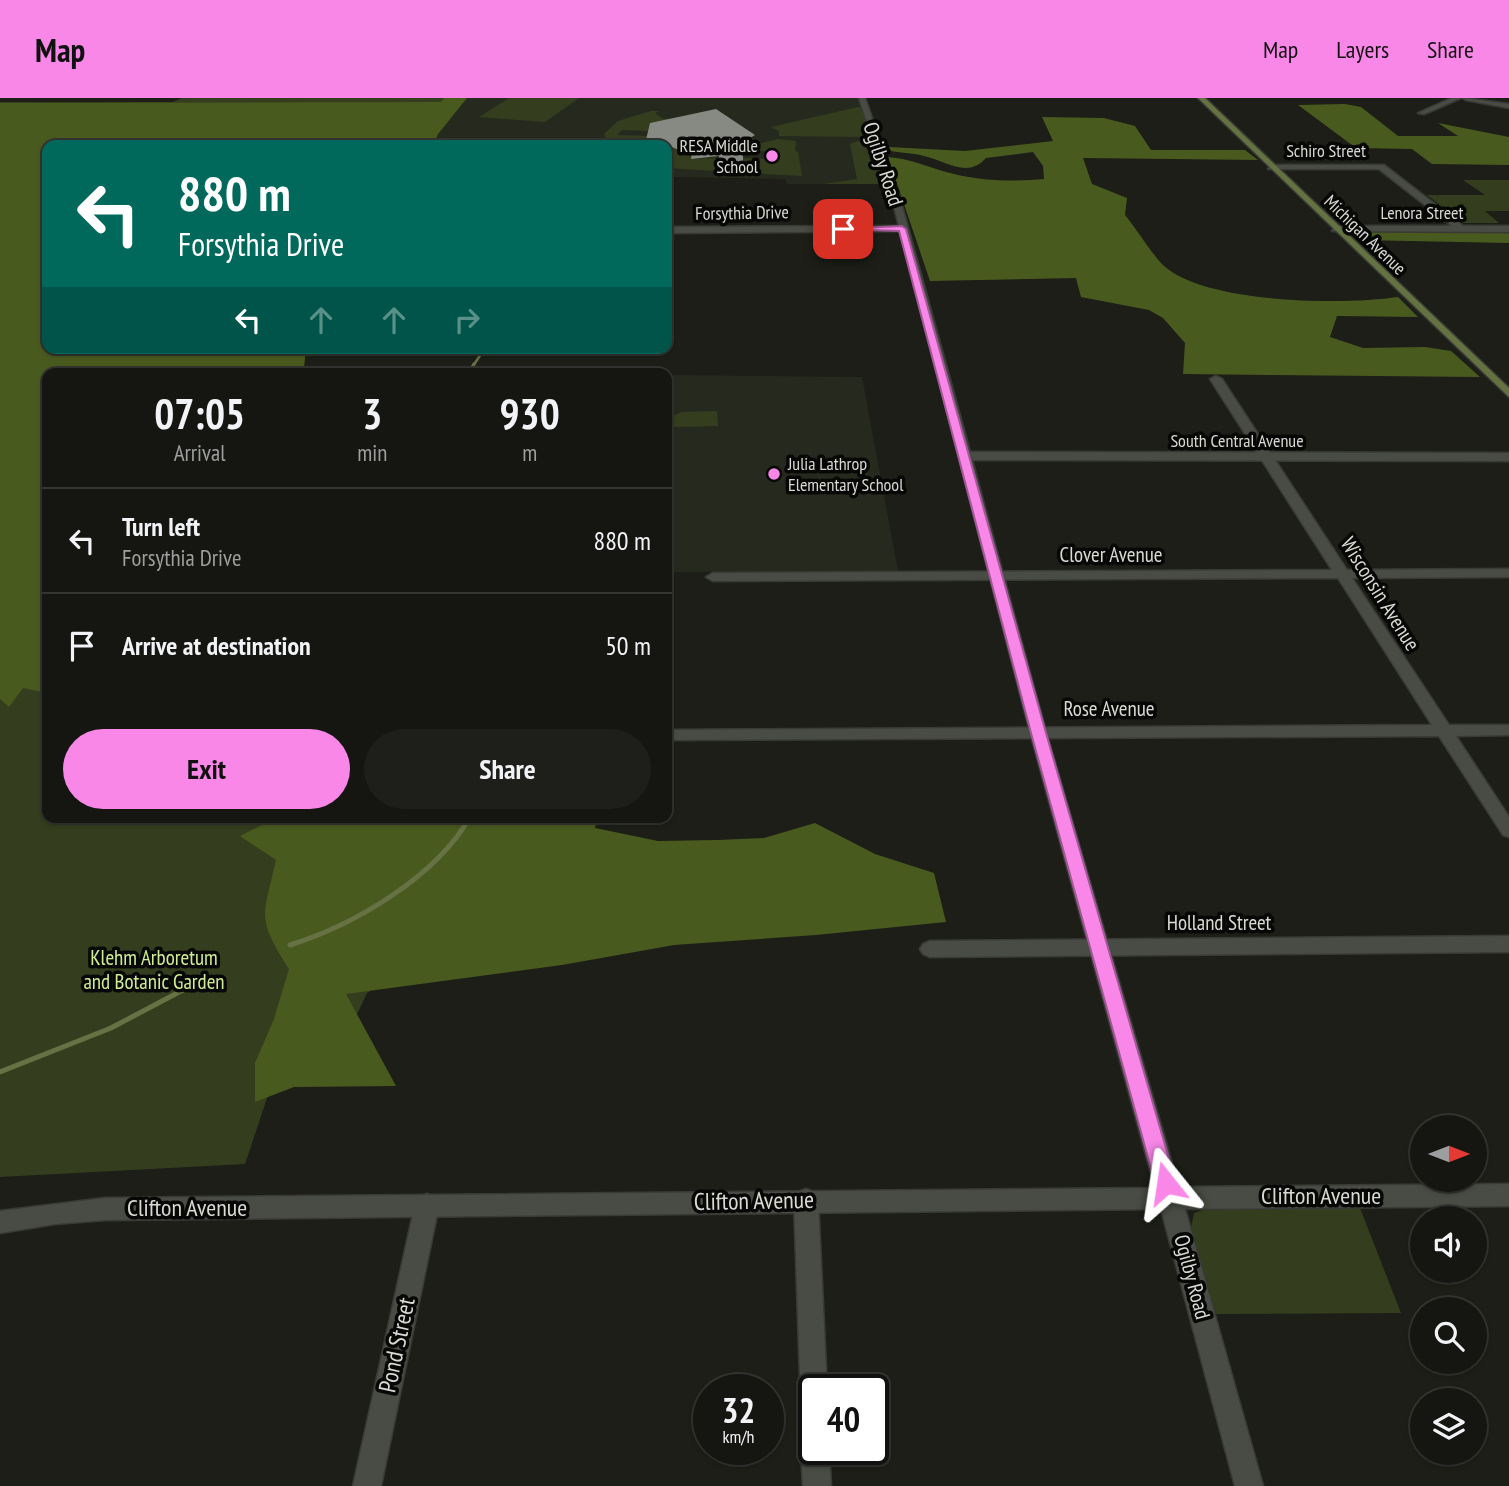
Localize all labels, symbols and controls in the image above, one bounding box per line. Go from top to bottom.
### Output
text: Map [35,28,85,71]
text: Map [1263,34,1298,65]
text: Layers [1336,34,1389,65]
text: Share [1427,34,1474,65]
street label: Ogilby Road [857,119,910,209]
place label: RESA Middle School [680,134,759,178]
street label: Schiro Street [1286,139,1366,162]
marker: RESA Middle School [764,148,780,164]
text: 880 m [178,161,291,225]
icon: left [63,168,154,259]
street label: Michigan Avenue [1319,190,1411,280]
pin [813,199,873,259]
street label: Forsythia Drive [695,200,789,225]
street label: Lenora Street [1381,201,1464,224]
icon: arrive [824,210,862,248]
text: Forsythia Drive [178,223,344,265]
icon: left [229,301,267,339]
icon: ahead [302,301,340,339]
icon: ahead [375,301,413,339]
icon: right [448,301,486,339]
text: 07:05 [154,386,245,441]
text: 3 [362,386,382,441]
text: 930 [500,386,560,441]
street label: South Central Avenue [1170,429,1304,452]
text: Arrival [174,438,226,467]
text: min [357,438,387,467]
text: m [522,438,537,467]
place label: Julia Lathrop Elementary School [787,452,904,496]
marker: Julia Lathrop Elementary School [766,466,782,482]
text: Turn left [122,510,200,543]
icon: left [63,522,101,560]
text: 880 m [593,524,651,557]
street label: Wisconsin Avenue [1335,532,1426,656]
street label: Clover Avenue [1060,541,1162,568]
text: Forsythia Drive [122,543,241,572]
icon: arrive [63,627,101,665]
text: Arrive at destination [122,629,311,662]
text: 50 m [605,629,651,662]
street label: Rose Avenue [1063,695,1155,722]
button: Exit [63,729,350,809]
button: Share [364,729,651,809]
street label: Holland Street [1167,909,1272,936]
park label: Klehm Arboretum and Botanic Garden [83,944,225,995]
north arrow [1410,1115,1488,1192]
map controls [1410,1115,1487,1465]
position arrow [1129,1146,1203,1220]
street label: Clifton Avenue [1261,1180,1381,1211]
street label: Clifton Avenue [694,1184,814,1217]
street label: Clifton Avenue [127,1192,247,1223]
button: sound [1410,1206,1487,1283]
street label: Ogilby Road [1168,1232,1217,1322]
street label: Pond Street [371,1294,422,1395]
button: search [1410,1297,1487,1374]
speed limit sign: 40 [798,1374,889,1465]
text: 32 [722,1387,755,1433]
button: layers [1410,1388,1487,1465]
text: km/h [723,1425,754,1448]

